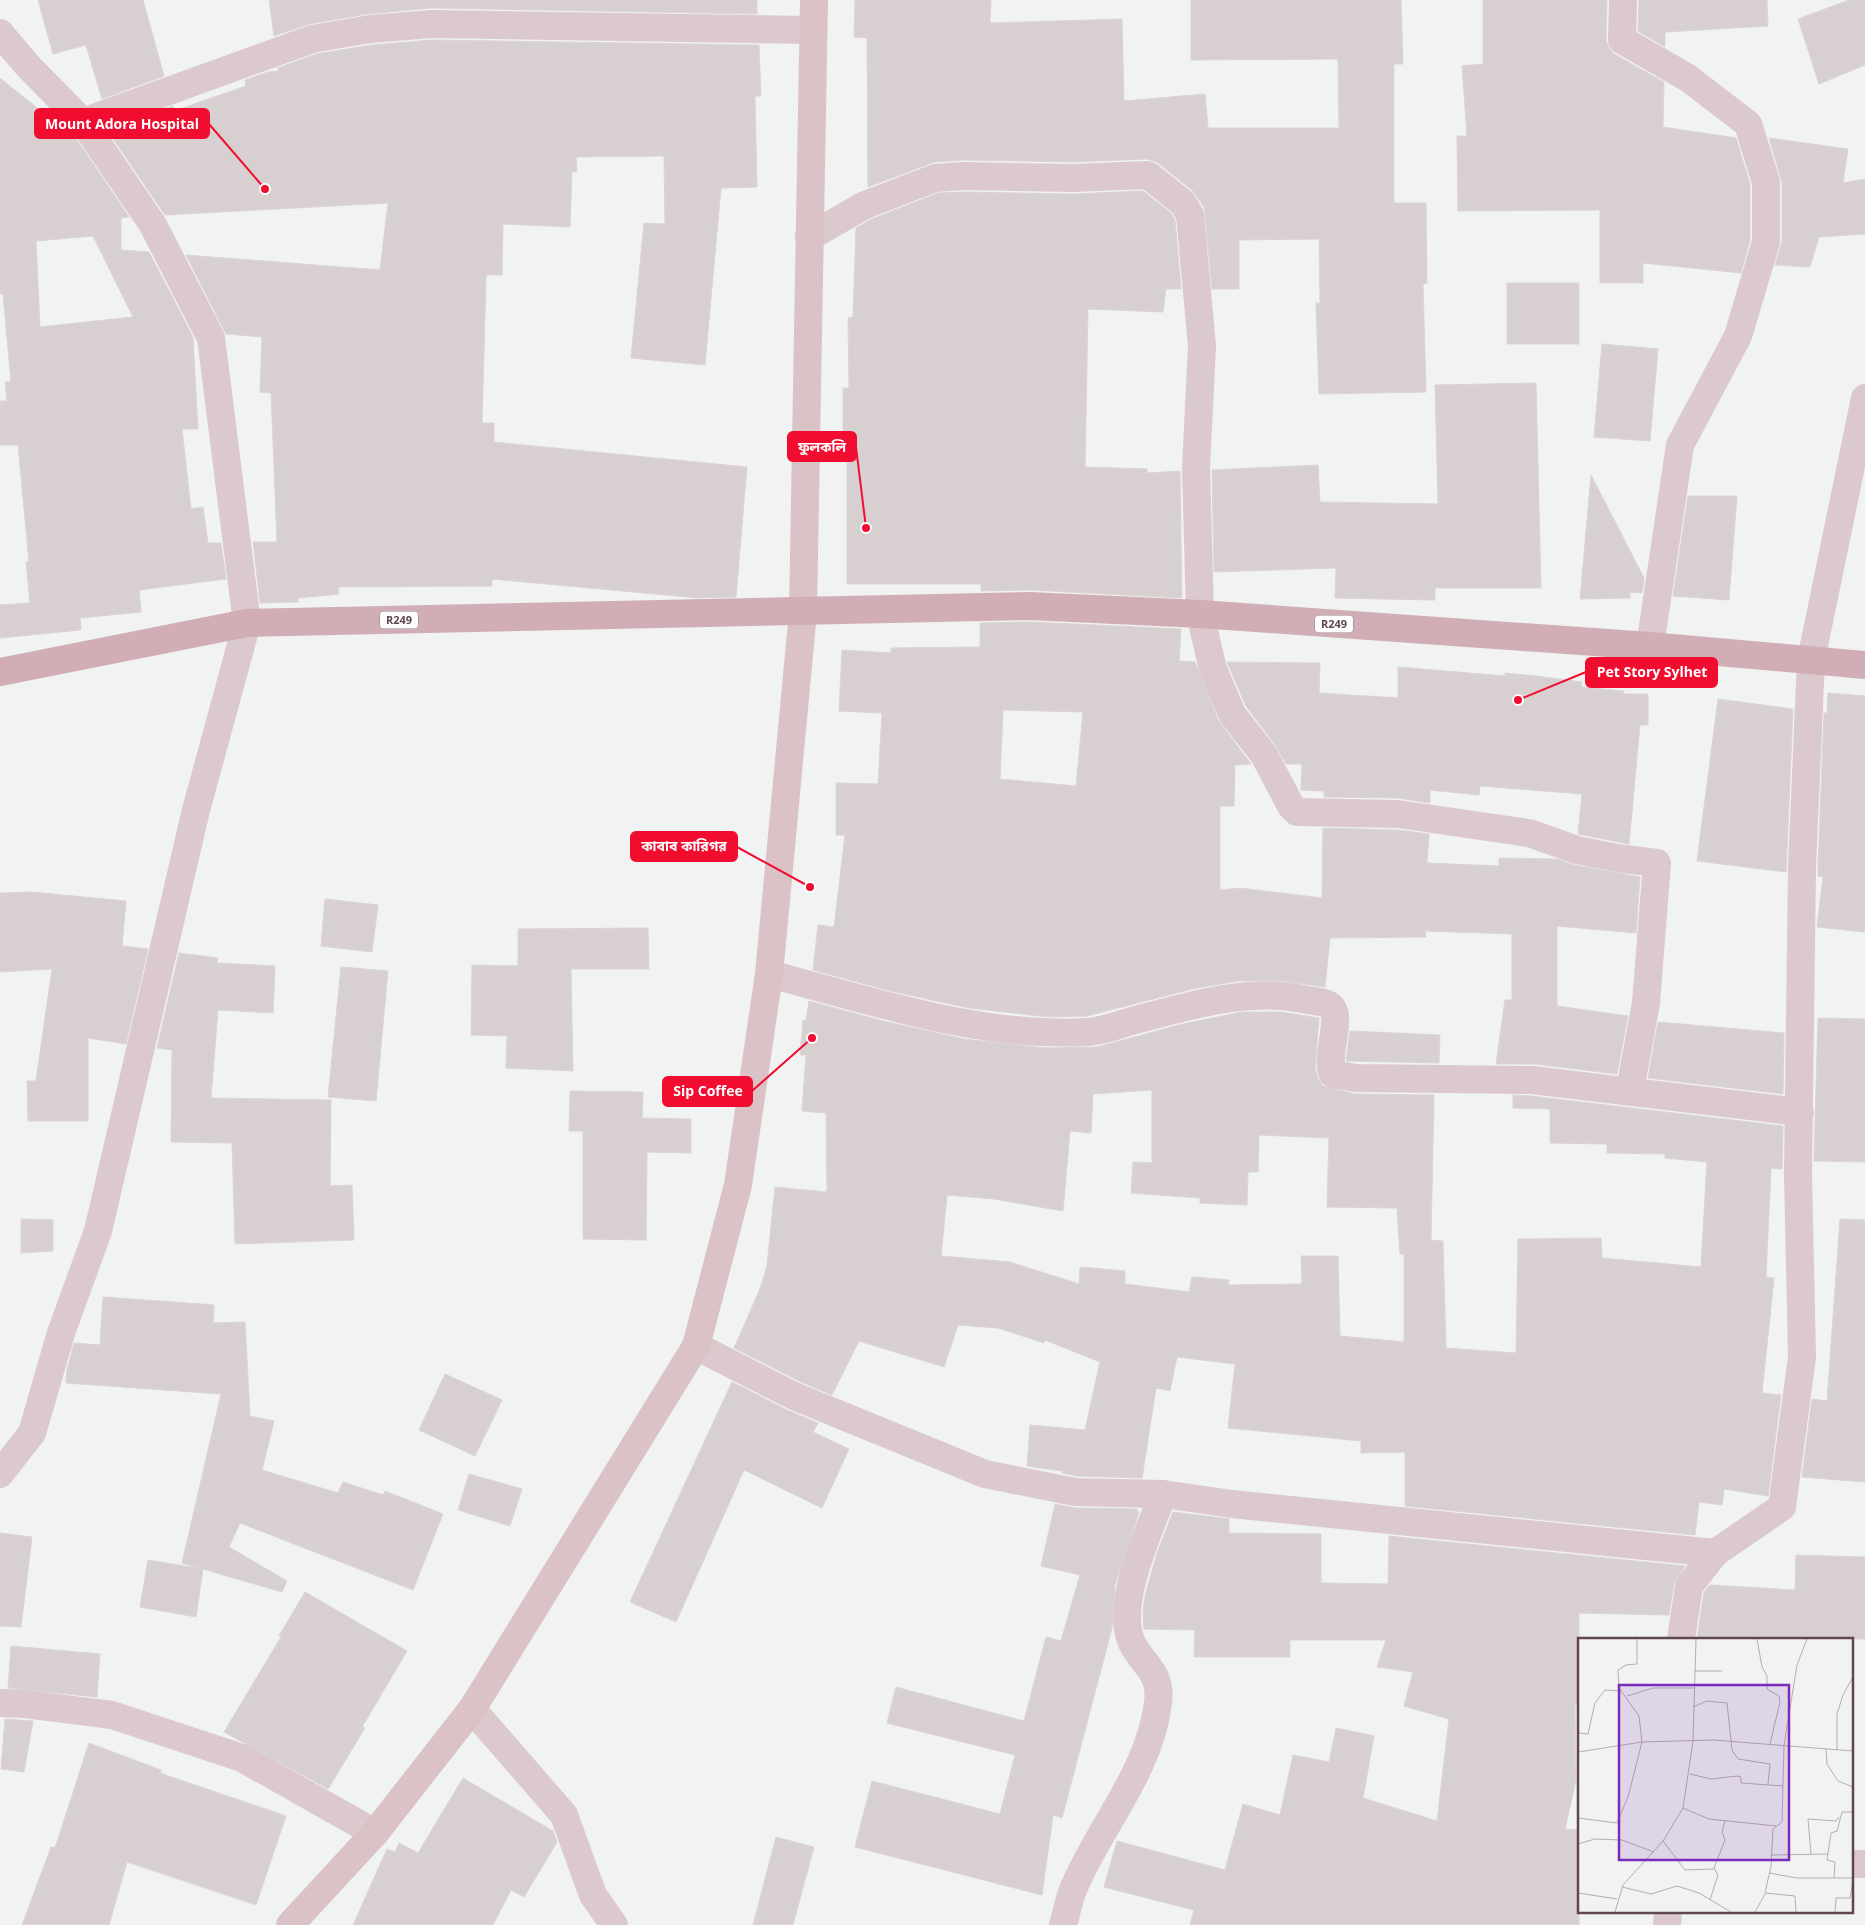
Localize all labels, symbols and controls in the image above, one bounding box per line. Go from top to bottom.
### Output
callout: Mount Adora Hospital [35,109,209,138]
text: Mount Adora Hospital [45,114,199,133]
callout: ফুলকলি [788,432,856,461]
text: ফুলকলি [797,437,846,456]
road number: R249 [380,612,418,628]
road number: R249 [1315,616,1353,632]
callout: Pet Story Sylhet [1586,658,1717,687]
text: Pet Story Sylhet [1597,662,1707,681]
callout: কাবাব কারিগর [631,832,737,861]
text: কাবাব কারিগর [640,836,727,855]
callout: Sip Coffee [663,1077,752,1106]
text: Sip Coffee [673,1081,743,1100]
inset map [1578,1638,1852,1912]

